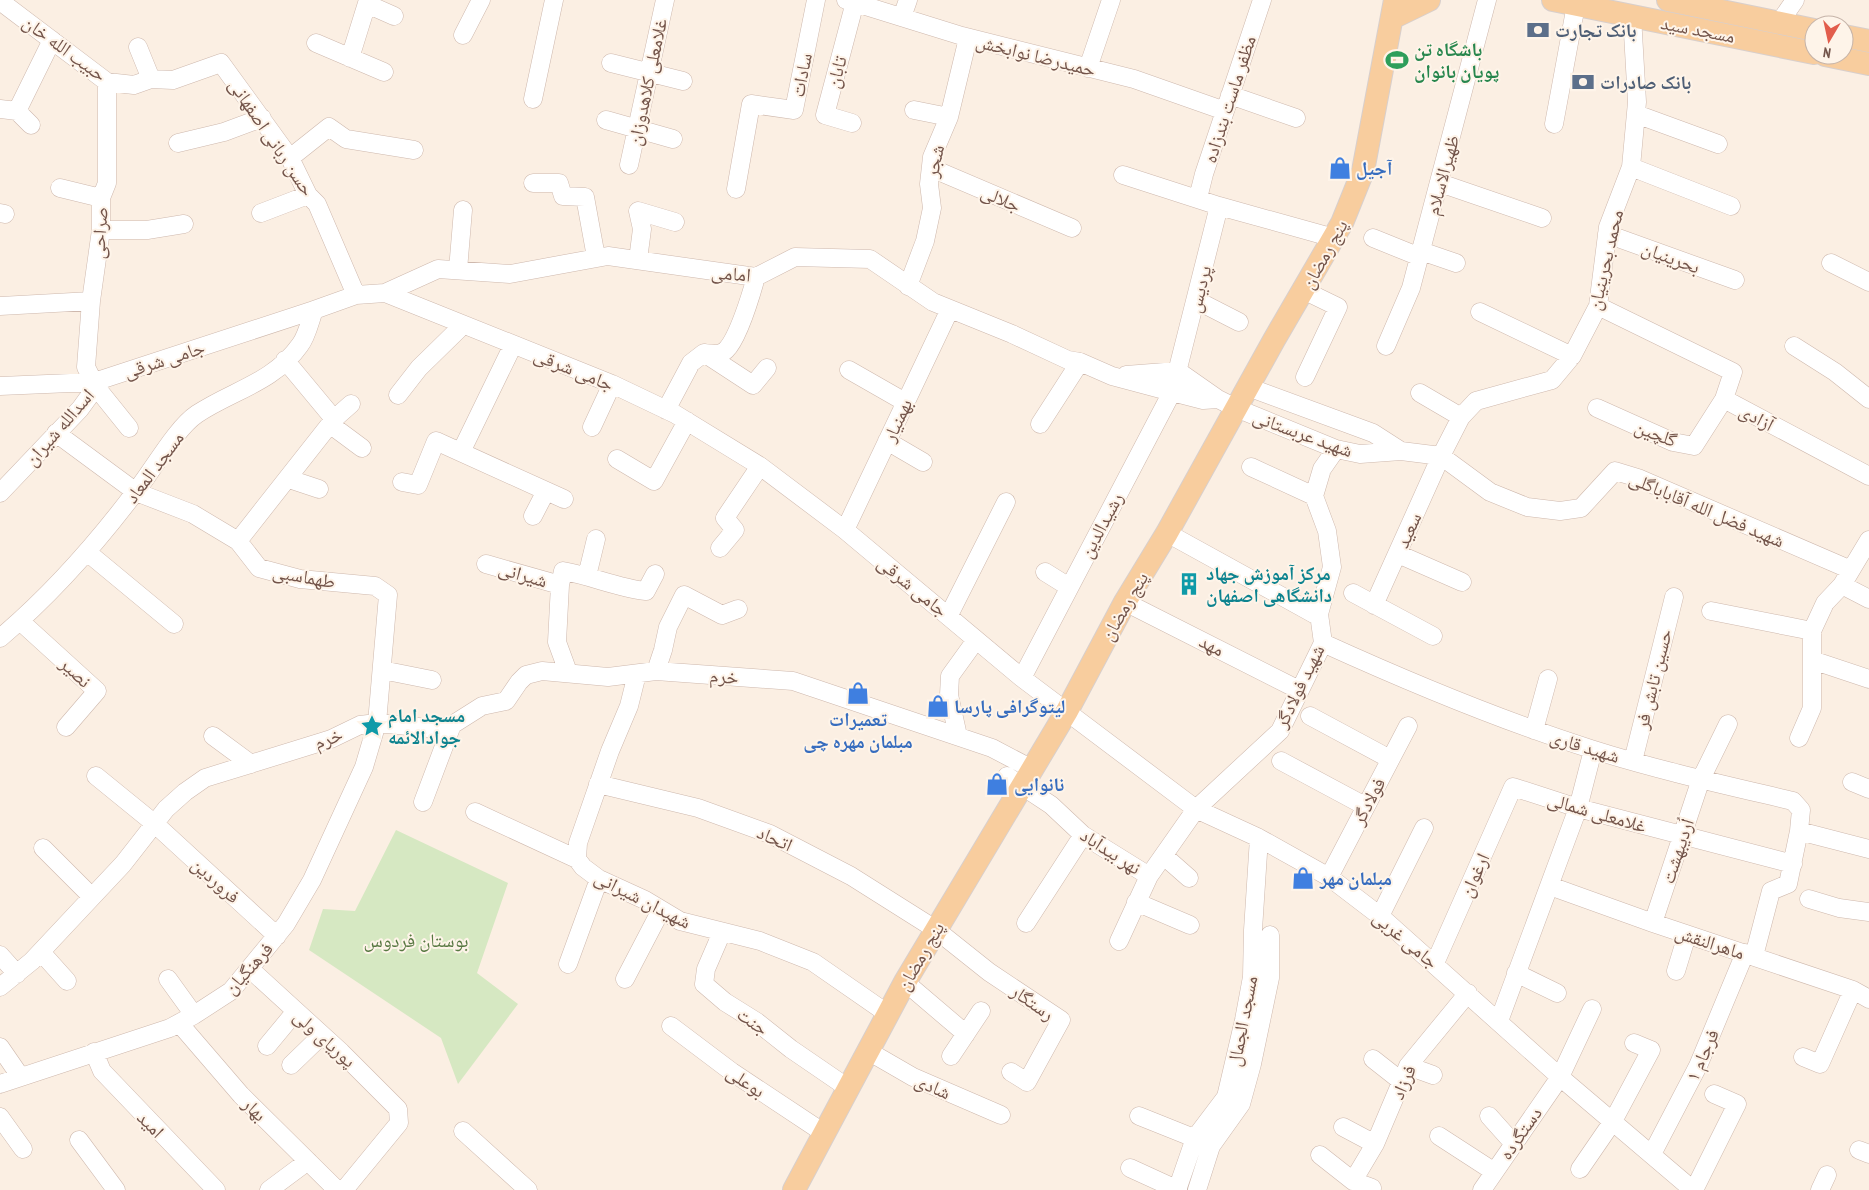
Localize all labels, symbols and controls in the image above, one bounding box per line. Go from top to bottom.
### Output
street label: حبیب الله خان [18,10,112,86]
street label: مسجد سید [1659,10,1737,48]
north arrow [1804,15,1854,65]
street label: غلامعلی کلاهدوزان [622,16,672,148]
bank icon: بانک تجارت [1525,17,1551,43]
place label: بانک تجارت [1555,18,1636,42]
street label: حمیدرضا نوابخش [974,29,1098,81]
street label: مظفر ماست بندزاده [1197,32,1261,166]
place label: باشگاه تن پویان بانوان [1414,37,1499,83]
text: N [1822,43,1832,62]
sports icon: باشگاه تن پویان بانوان [1384,47,1410,73]
street label: سادات [785,51,817,99]
street label: تابان [820,53,852,91]
bank icon: بانک صادرات [1570,69,1596,95]
place label: بانک صادرات [1600,70,1691,94]
street label: حسن ربانی اصفهانی [224,74,320,200]
street label: ظهیرالاسلام [1420,132,1466,218]
street label: شجر [919,142,949,181]
shop icon: آجیل [1327,155,1353,181]
place label: آجیل [1356,156,1393,180]
street label: جلالی [978,179,1024,217]
street label: صراحی [85,206,113,260]
street label: محمد بحرینیان [1582,207,1628,313]
street label: پنج رمضان [1295,215,1354,293]
street label: بحرینیان [1639,235,1703,279]
street label: امامی [710,259,752,287]
street label: پردیس [1182,263,1217,315]
street label: جامی شرقی [120,335,208,383]
street label: جامی شرقی [531,342,617,396]
street label: اسدالله شیران [19,383,99,471]
street label: بهمنیار [876,395,917,446]
street label: آزادی [1735,398,1780,437]
street label: شهید عربستانی [1250,404,1356,462]
street label: گلچین [1632,414,1681,452]
street label: مسجد المعاد [119,426,189,508]
street label: شهید فضل الله آقاباباگلی [1626,465,1788,553]
street label: رشیدالدین [1074,488,1128,562]
street label: سعید [1390,509,1426,551]
street label: جامی شرقی [873,550,953,622]
street label: شیرانی [496,556,550,592]
street label: طهماسبی [271,559,337,593]
place label: مرکز آموزش جهاد دانشگاهی اصفهان [1206,561,1332,607]
street label: پنج رمضان [1095,567,1154,645]
building icon: مرکز آموزش جهاد دانشگاهی اصفهان [1176,571,1202,597]
street label: حسین تابش فر [1629,626,1677,732]
street label: مهد [1195,629,1229,661]
street label: شهید فولادگر [1268,640,1329,732]
street label: نصیر [54,651,97,693]
street label: خرم [709,663,739,691]
shop icon: تعمیرات مبلمان مهره چی [845,680,871,706]
shop icon: لیتوگرافی پارسا [925,693,951,719]
place label: لیتوگرافی پارسا [954,694,1065,718]
place label: مسجد امام جوادالائمه [388,703,465,749]
place label: تعمیرات مبلمان مهره چی [803,707,913,753]
place icon: مسجد امام جوادالائمه [359,713,385,739]
street label: خرم [310,722,347,756]
street label: شهید قاری [1547,724,1623,768]
shop icon: نانوایی [984,771,1010,797]
place label: نانوایی [1014,772,1064,796]
street label: فولادگر [1345,773,1390,830]
street label: غلامعلی شمالی [1545,786,1650,838]
street label: اُردیبهشت [1655,815,1699,887]
street label: اتحاد [754,820,796,856]
street label: نهر بیدآباد [1076,823,1146,879]
street label: ارغوان [1454,849,1494,901]
street label: فروردین [187,852,245,908]
street label: شهیدان شیرانی [591,864,695,934]
shop icon: مبلمان مهر [1290,865,1316,891]
place label: مبلمان مهر [1319,866,1392,890]
street label: جامی غربی [1368,905,1444,973]
street label: پنج رمضان [891,917,950,995]
street label: ماهرالنقش [1672,920,1748,964]
park label: بوستان فردوس [363,928,469,952]
street label: فرهنگیان [218,937,278,999]
street label: مسجد الجمال [1221,973,1263,1069]
street label: رستگار [1006,978,1059,1025]
street label: جنت [733,1002,773,1040]
street label: پوریای ولی [289,1004,361,1072]
street label: فرجام ۱ [1680,1025,1726,1086]
street label: بوعلی [722,1059,770,1103]
street label: فرزاد [1385,1061,1421,1103]
street label: شادی [911,1068,955,1104]
street label: بهار [237,1091,272,1126]
street label: دستگرده [1493,1102,1547,1164]
street label: امید [132,1105,170,1143]

